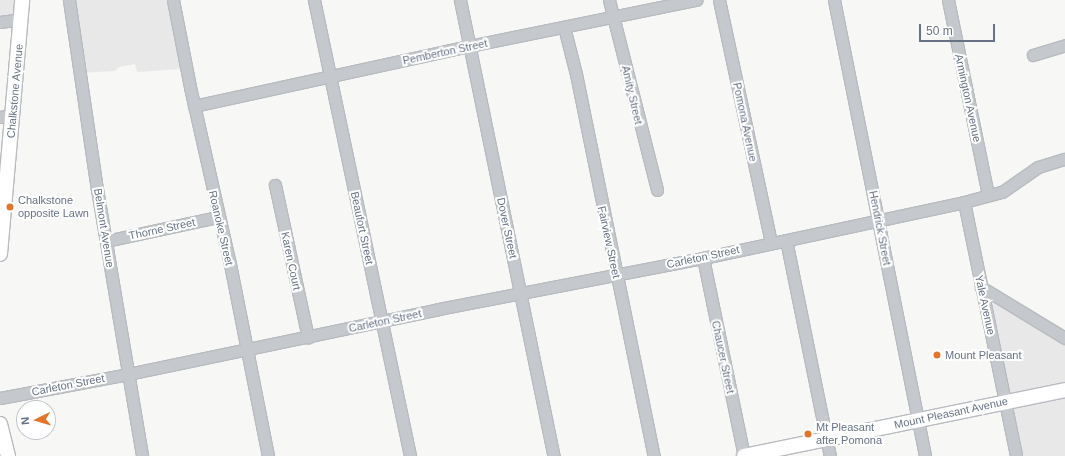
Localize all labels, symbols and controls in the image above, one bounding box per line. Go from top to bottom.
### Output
scale bar [921,16,997,42]
text: 50 m [926,24,953,38]
street label: Pemberton Street [401,37,489,67]
street label: Chalkstone Avenue [4,43,26,139]
street label: Armington Avenue [952,52,984,144]
street label: Amity Street [619,64,645,126]
street label: Pomona Avenue [730,81,760,163]
street label: Belmont Avenue [91,187,117,269]
street label: Roanoke Street [206,189,236,267]
street label: Beaufort Street [348,190,376,266]
street label: Hendrick Street [866,190,894,266]
place label: Chalkstone opposite Lawn [18,194,89,220]
street label: Dover Street [494,196,520,260]
marker: Chalkstone opposite Lawn [5,202,15,212]
street label: Fairview Street [595,205,623,279]
street label: Thorne Street [128,216,196,242]
street label: Karen Court [278,231,304,291]
street label: Carleton Street [665,243,741,271]
street label: Yale Avenue [972,274,998,336]
street label: Carleton Street [347,307,423,335]
street label: Chaucer Street [709,319,737,395]
place label: Mount Pleasant [945,348,1021,362]
marker: Mount Pleasant [932,350,942,360]
street label: Carleton Street [30,371,106,399]
street label: Mount Pleasant Avenue [893,394,1009,432]
north arrow [16,400,56,440]
text: N [19,416,31,425]
place label: Mt Pleasant after Pomona [816,421,882,447]
marker: Mt Pleasant after Pomona [803,429,813,439]

